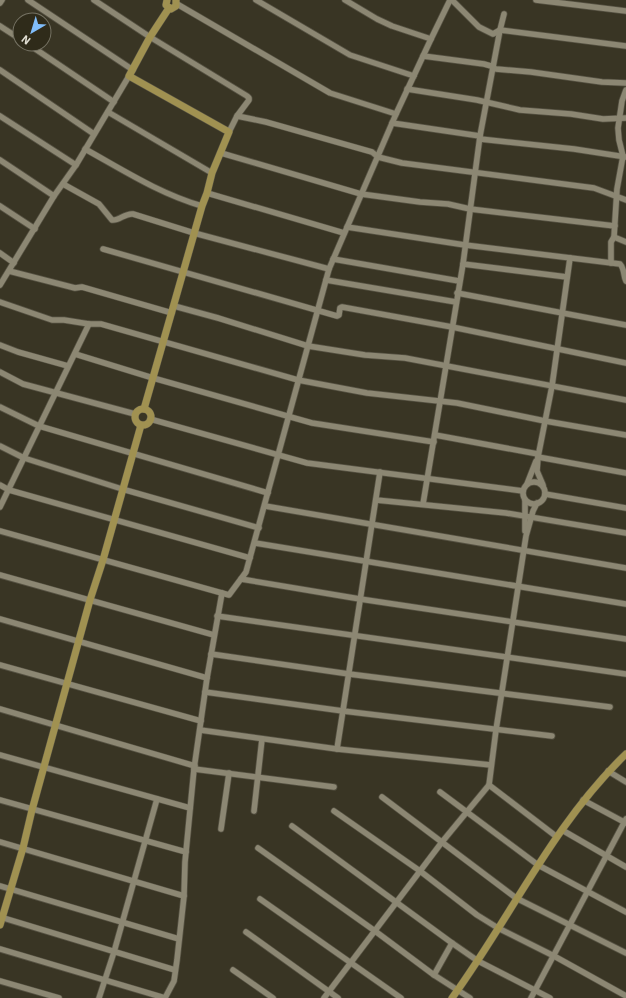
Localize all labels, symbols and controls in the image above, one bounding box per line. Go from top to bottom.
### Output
north arrow [12,12,52,52]
text: N [18,32,33,48]

